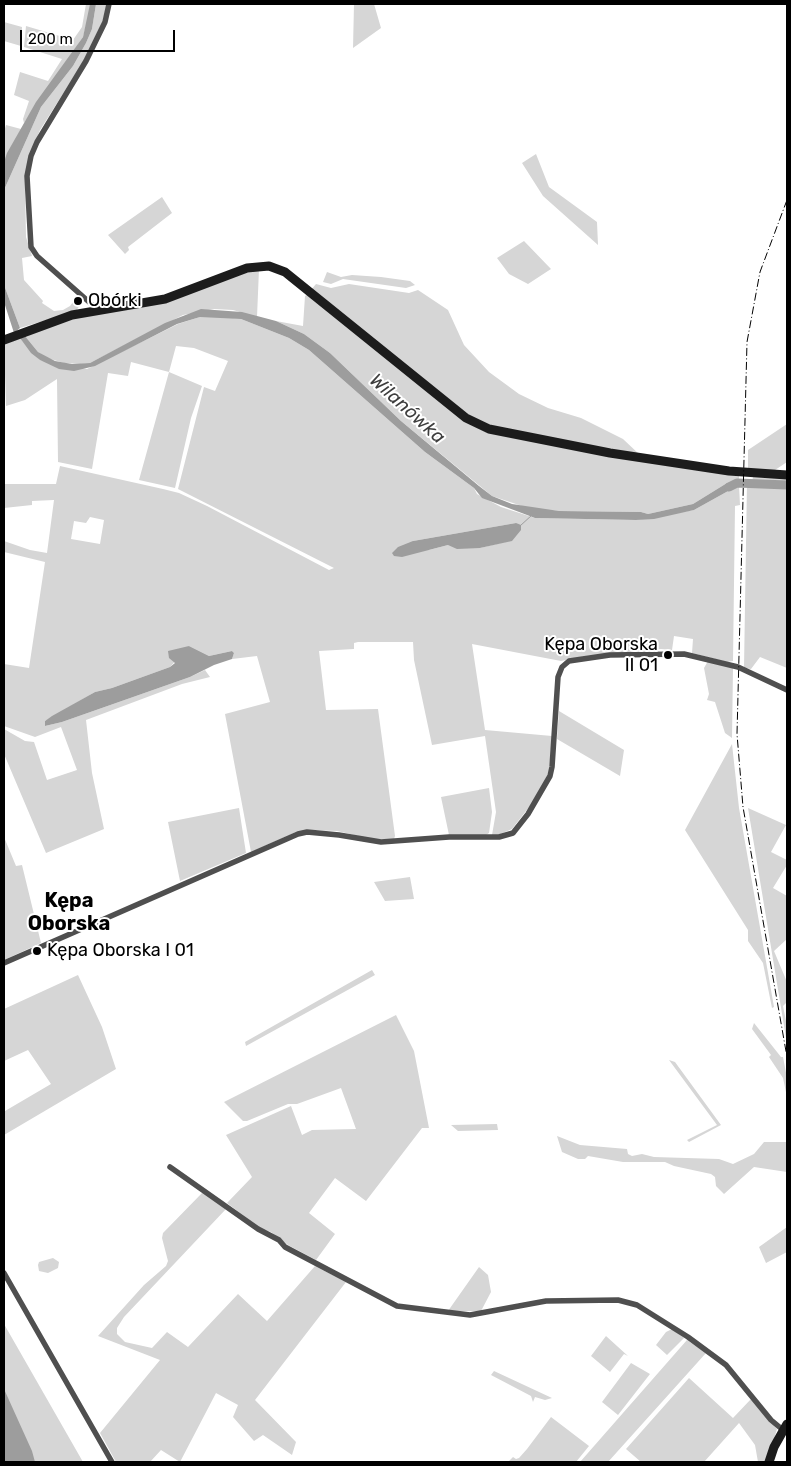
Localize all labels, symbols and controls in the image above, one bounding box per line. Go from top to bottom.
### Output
scale bar [22,20,178,52]
text: 200 m [28,30,73,48]
place label: Obórki [88,290,142,312]
marker: Obórki [72,295,84,307]
water label: Wilanówka [365,369,449,449]
place label: Kępa Oborska II 01 [544,634,658,676]
marker: Kępa Oborska II 01 [662,649,674,661]
district label: Kępa Oborska [28,889,110,936]
place label: Kępa Oborska I 01 [47,940,194,962]
marker: Kępa Oborska I 01 [31,945,43,957]

